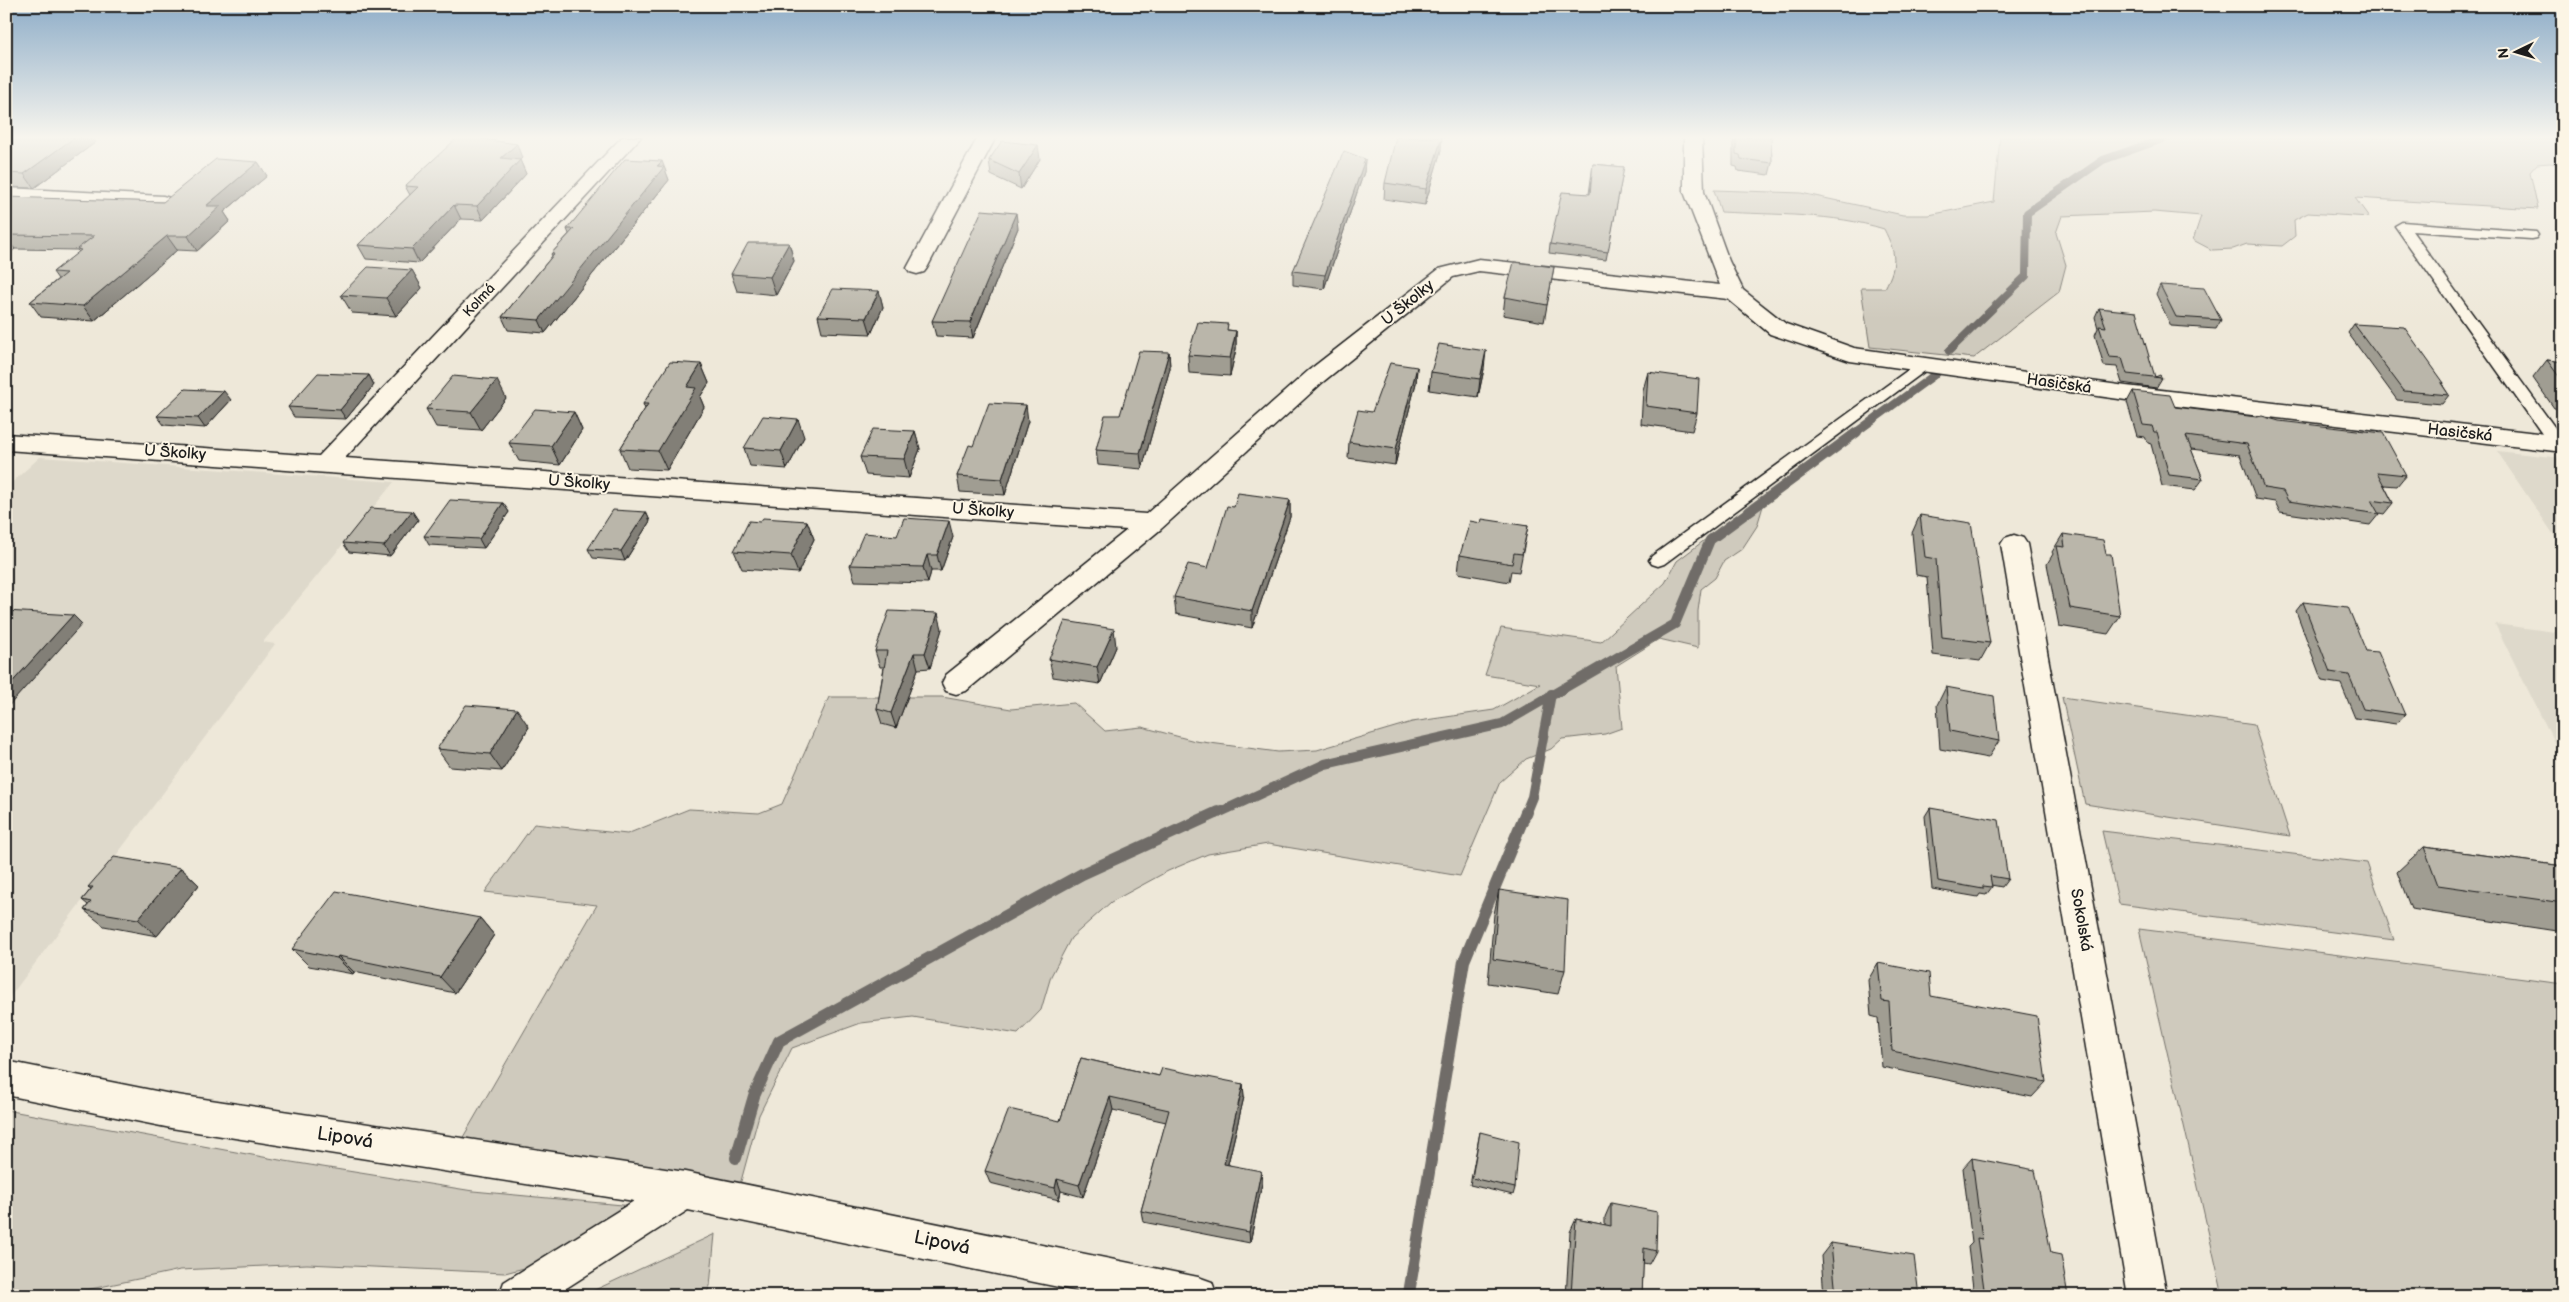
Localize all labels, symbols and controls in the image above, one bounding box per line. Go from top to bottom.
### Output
north arrow [2492,28,2542,78]
text: N [2495,47,2512,59]
street label: U Školky [1377,274,1439,330]
street label: Kolmá [459,280,499,320]
street label: Hasičská [2025,370,2093,398]
street label: Hasičská [2426,420,2494,446]
street label: U Školky [143,439,207,465]
street label: U Školky [547,469,611,495]
street label: U Školky [951,497,1015,523]
street label: Sokolská [2066,887,2096,953]
street label: Lipová [315,1122,375,1154]
street label: Lipová [912,1226,972,1260]

